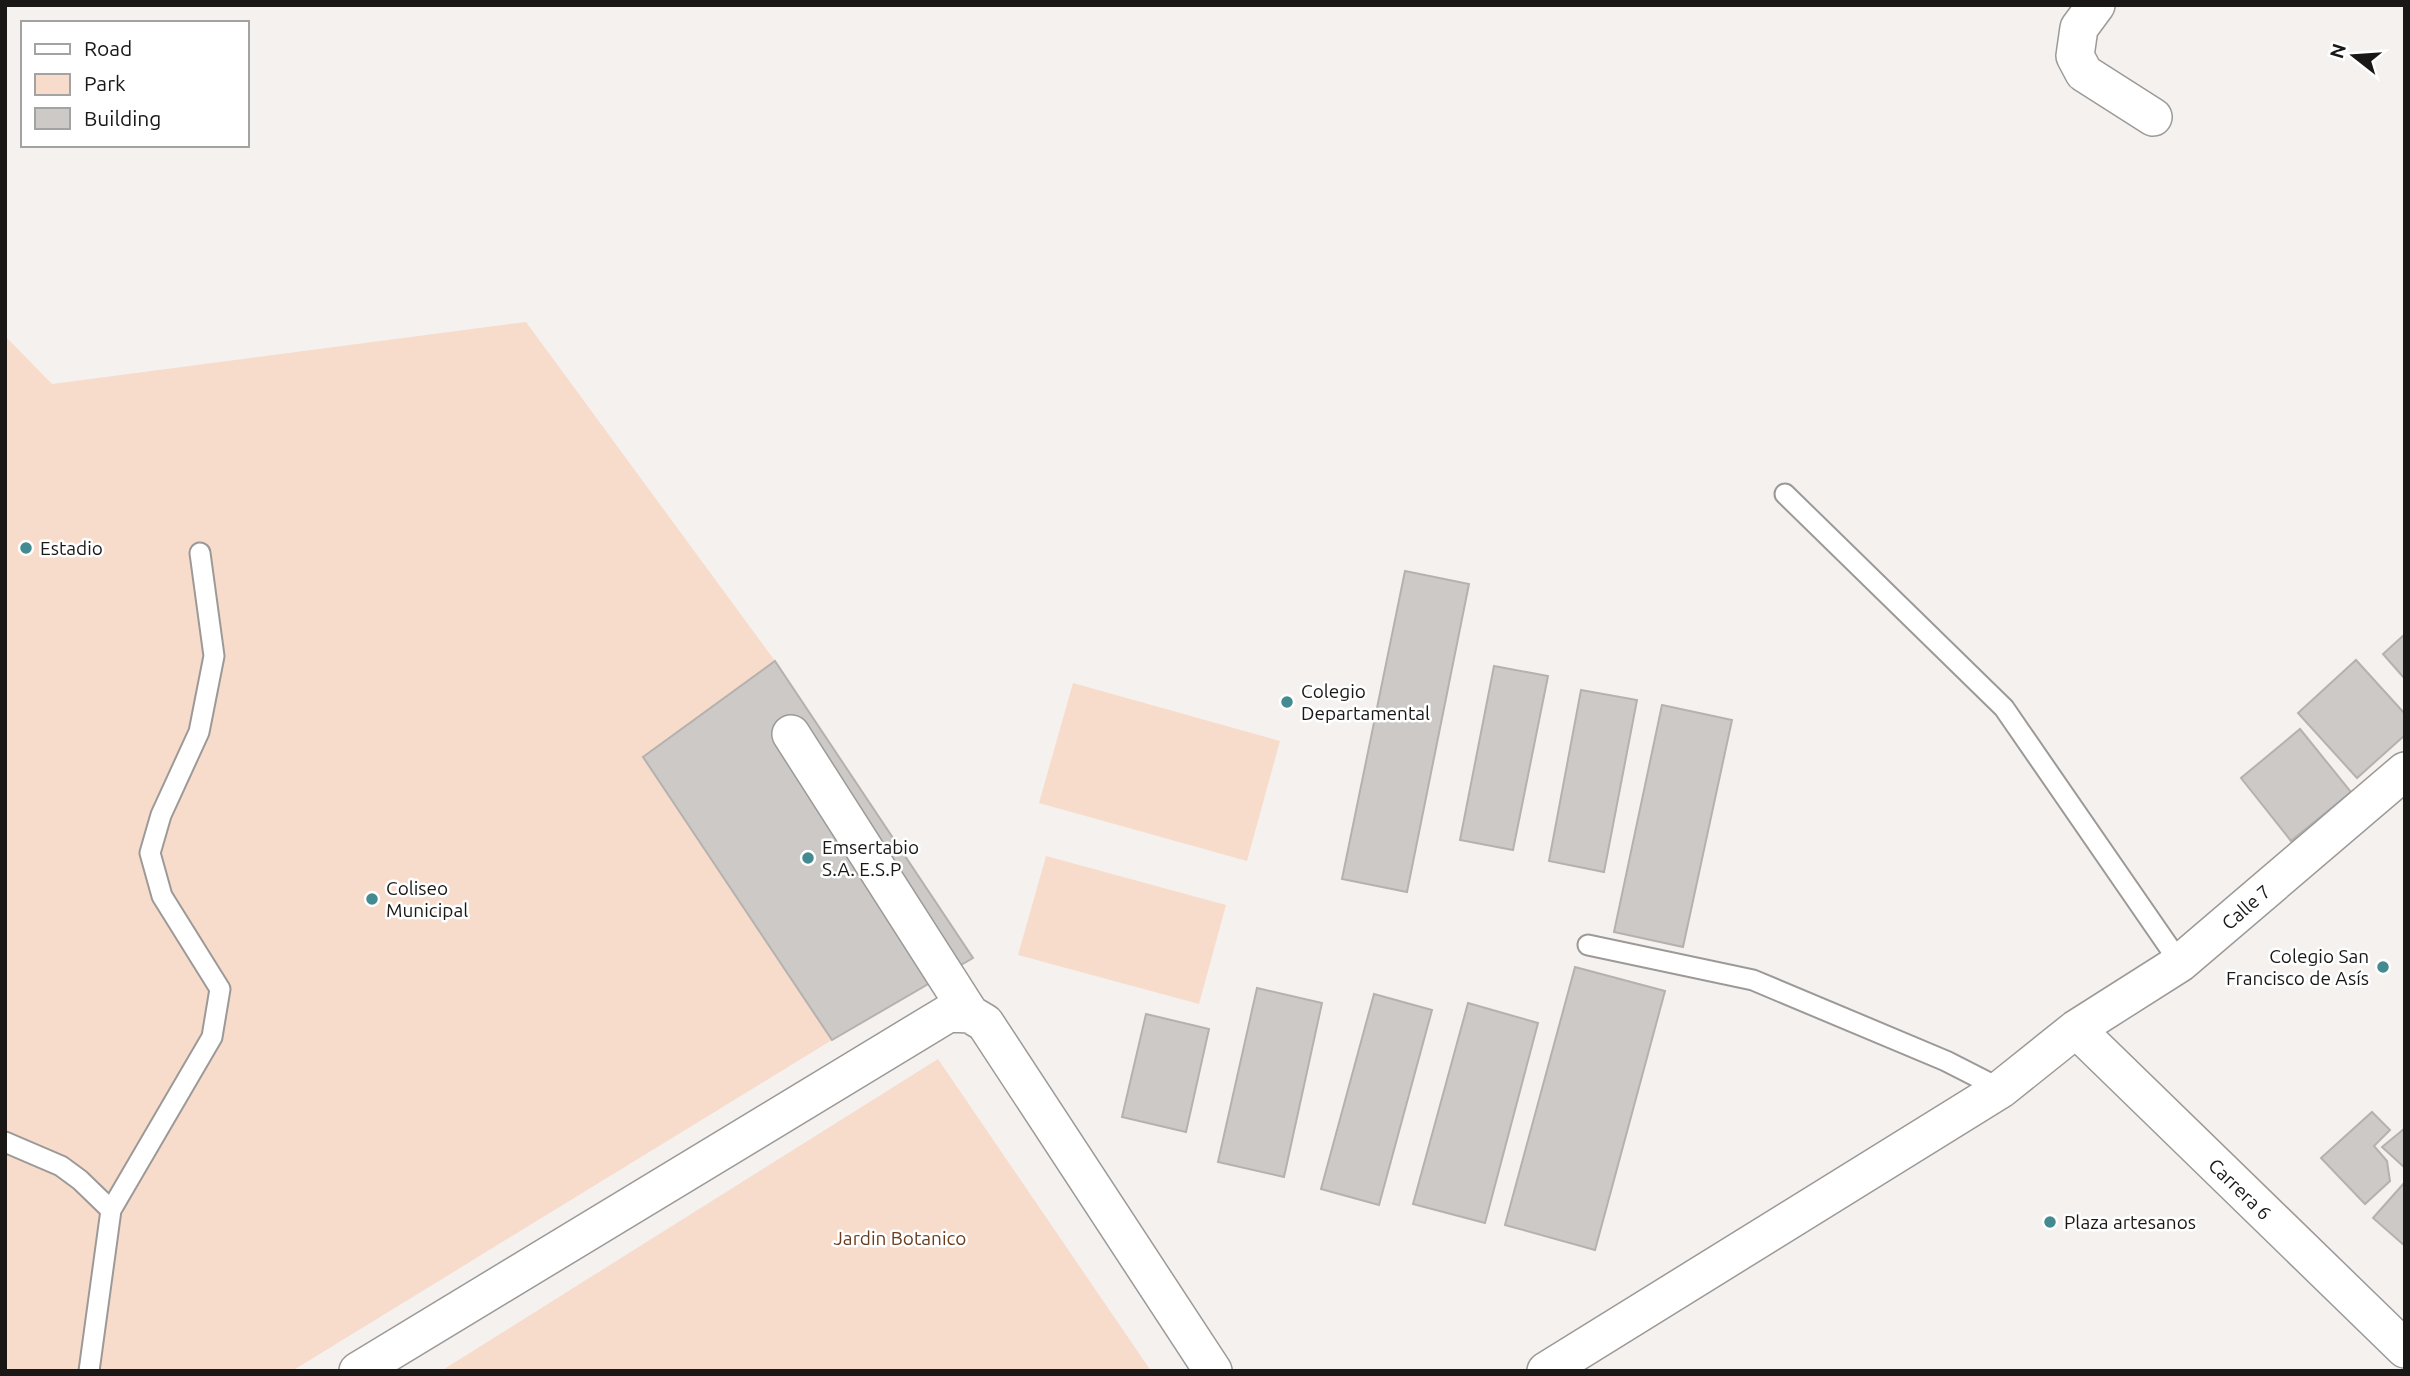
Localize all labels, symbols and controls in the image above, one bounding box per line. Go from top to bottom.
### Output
legend [21,21,248,147]
north arrow [2319,21,2389,91]
text: Road [84,36,132,60]
text: N [2325,41,2350,61]
text: Park [84,71,126,95]
text: Building [84,106,161,130]
place label: Estadio [40,537,103,559]
marker: Estadio [18,540,34,556]
place label: Colegio Departamental [1301,680,1430,724]
marker: Colegio Departamental [1279,694,1295,710]
place label: Emsertabio S.A. E.S.P [822,836,919,880]
marker: Emsertabio S.A. E.S.P [800,850,816,866]
place label: Coliseo Municipal [386,877,468,921]
street label: Calle 7 [2217,880,2275,934]
marker: Coliseo Municipal [364,891,380,907]
place label: Colegio San Francisco de Asís [2226,945,2369,989]
marker: Colegio San Francisco de Asís [2375,959,2391,975]
street label: Carrera 6 [2204,1154,2276,1224]
place label: Plaza artesanos [2064,1211,2196,1233]
marker: Plaza artesanos [2042,1214,2058,1230]
park label: Jardin Botanico [834,1227,966,1249]

